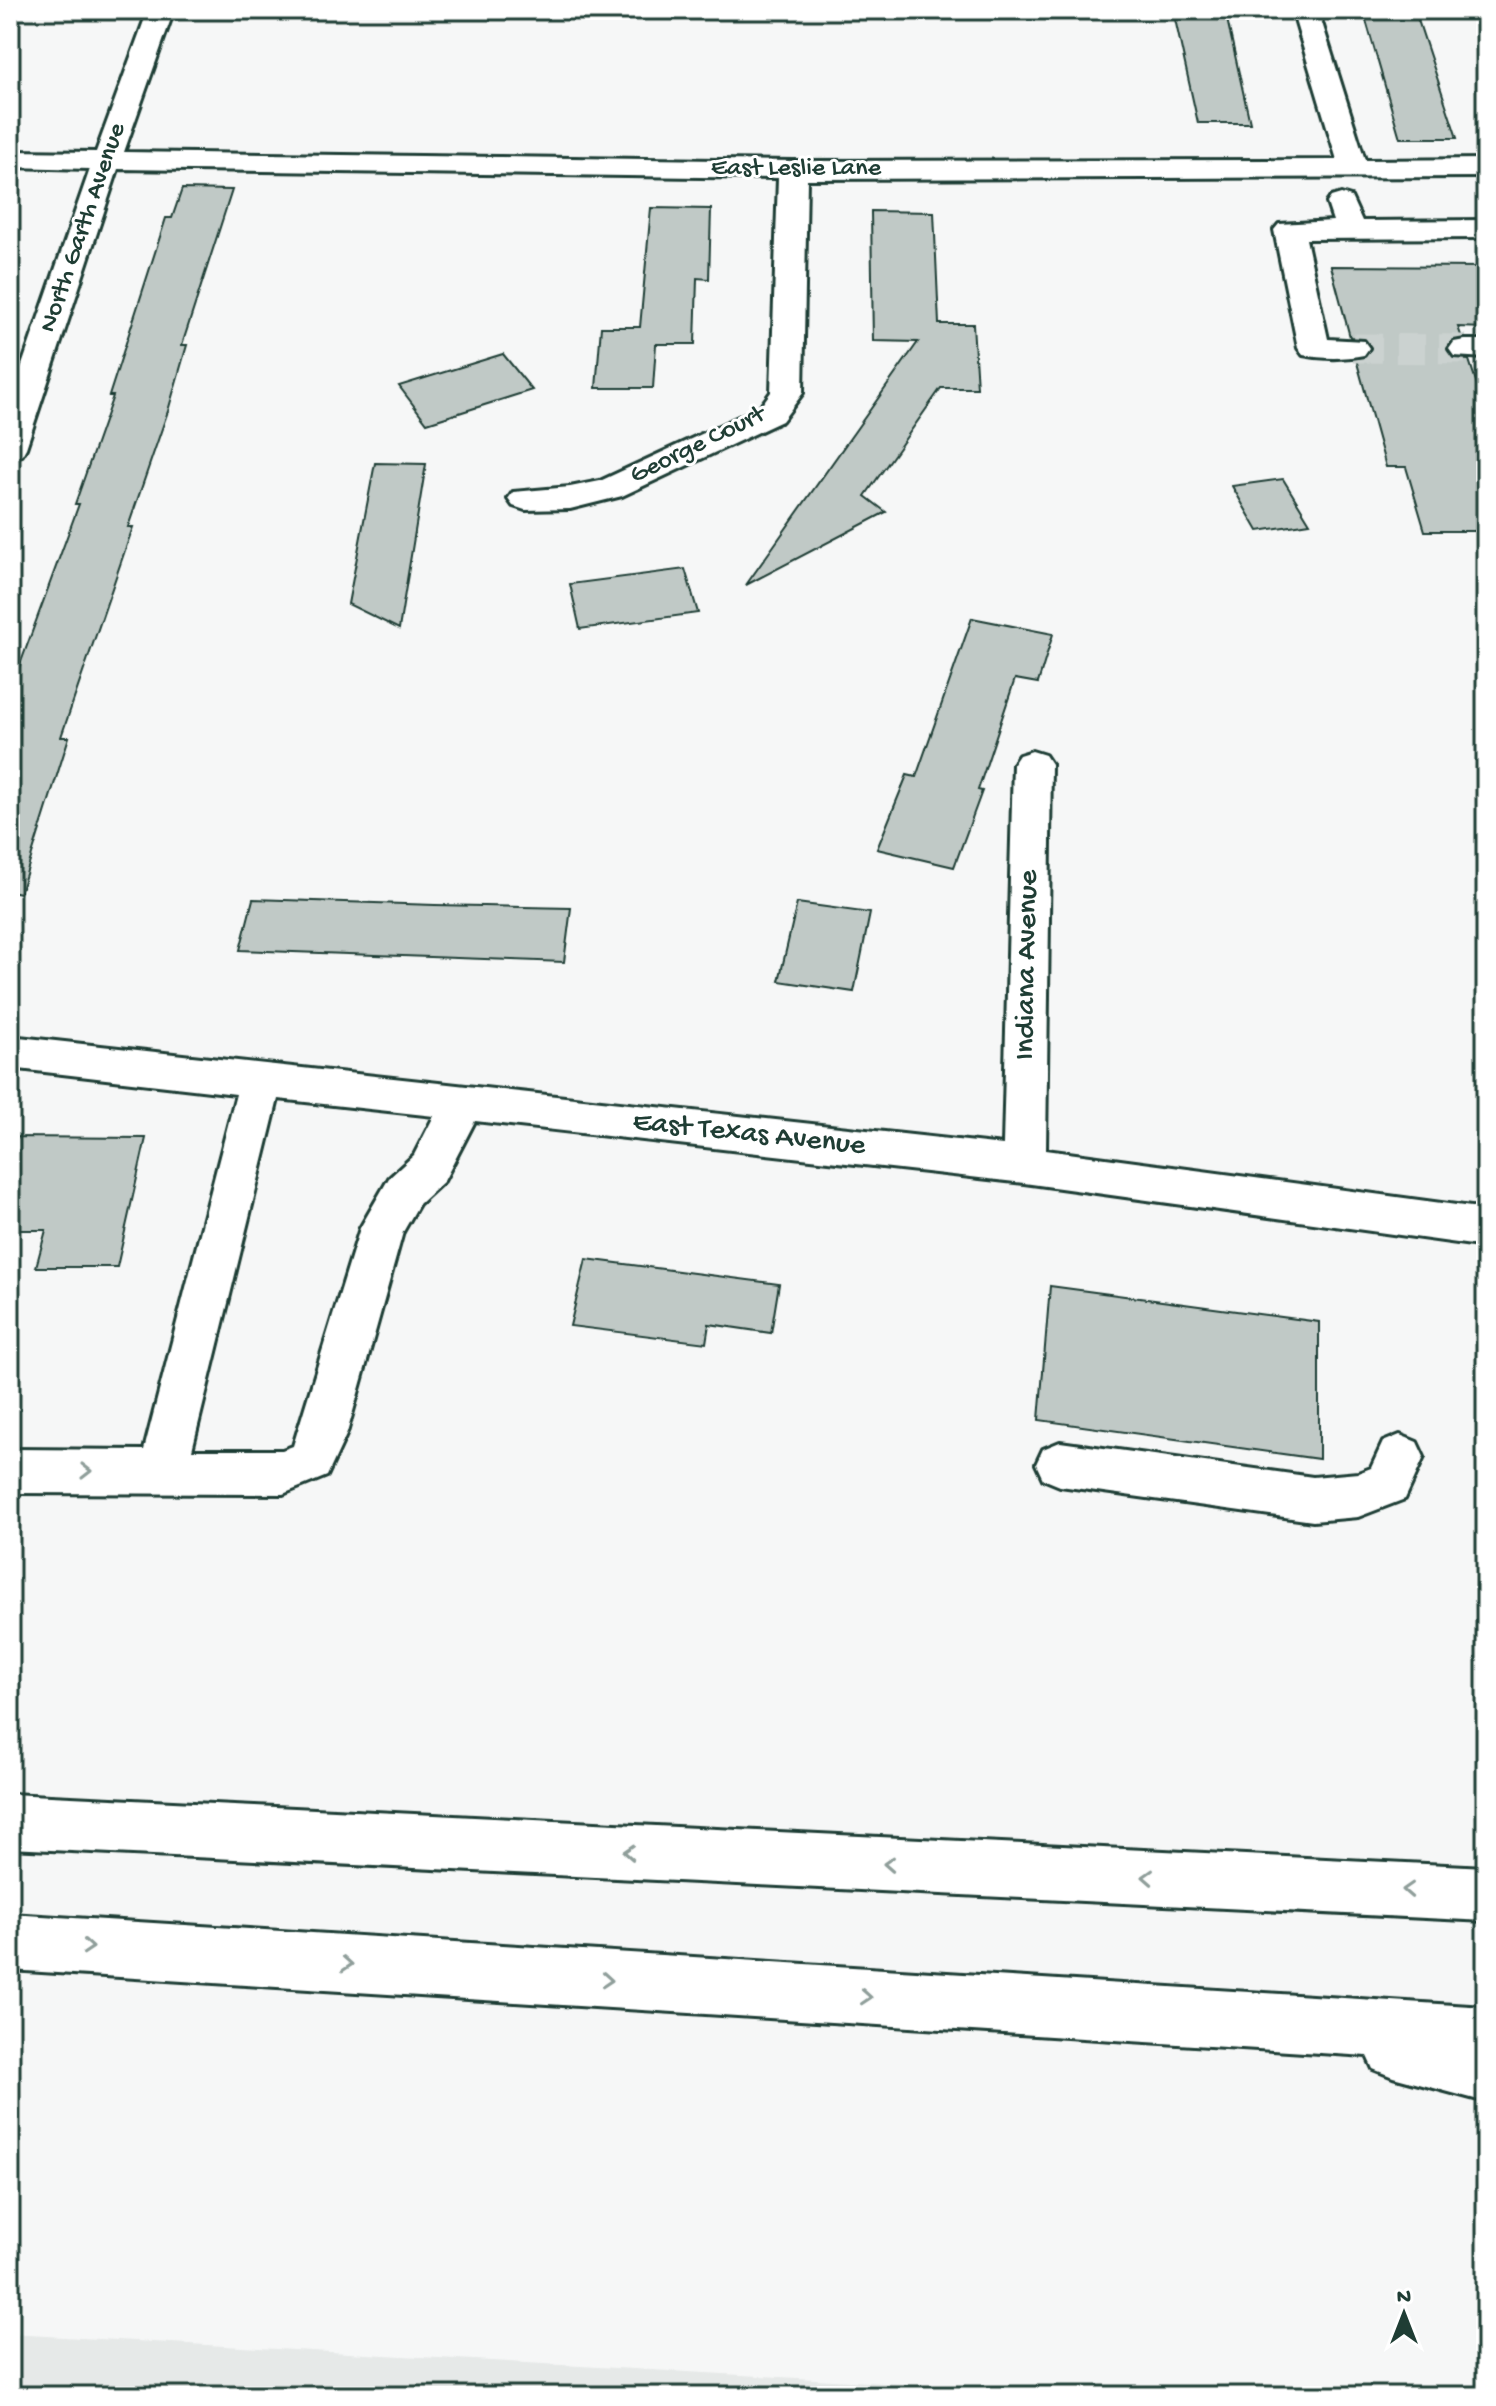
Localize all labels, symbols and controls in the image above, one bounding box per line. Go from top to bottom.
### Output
street label: North Garth Avenue [34,119,135,337]
street label: East Leslie Lane [711,154,882,185]
street label: George Court [625,399,773,492]
street label: Indiana Avenue [1009,869,1047,1061]
street label: East Texas Avenue [631,1105,867,1165]
one-way arrow [80,1462,93,1480]
one-way arrow [622,1843,635,1860]
one-way arrow [882,1856,895,1873]
one-way arrow [1141,1869,1154,1886]
one-way arrow [1401,1881,1414,1898]
one-way arrow [82,1938,95,1955]
one-way arrow [341,1955,354,1972]
one-way arrow [601,1971,614,1988]
one-way arrow [860,1988,873,2005]
north arrow [1364,2274,1444,2354]
text: N [1397,2285,1411,2311]

